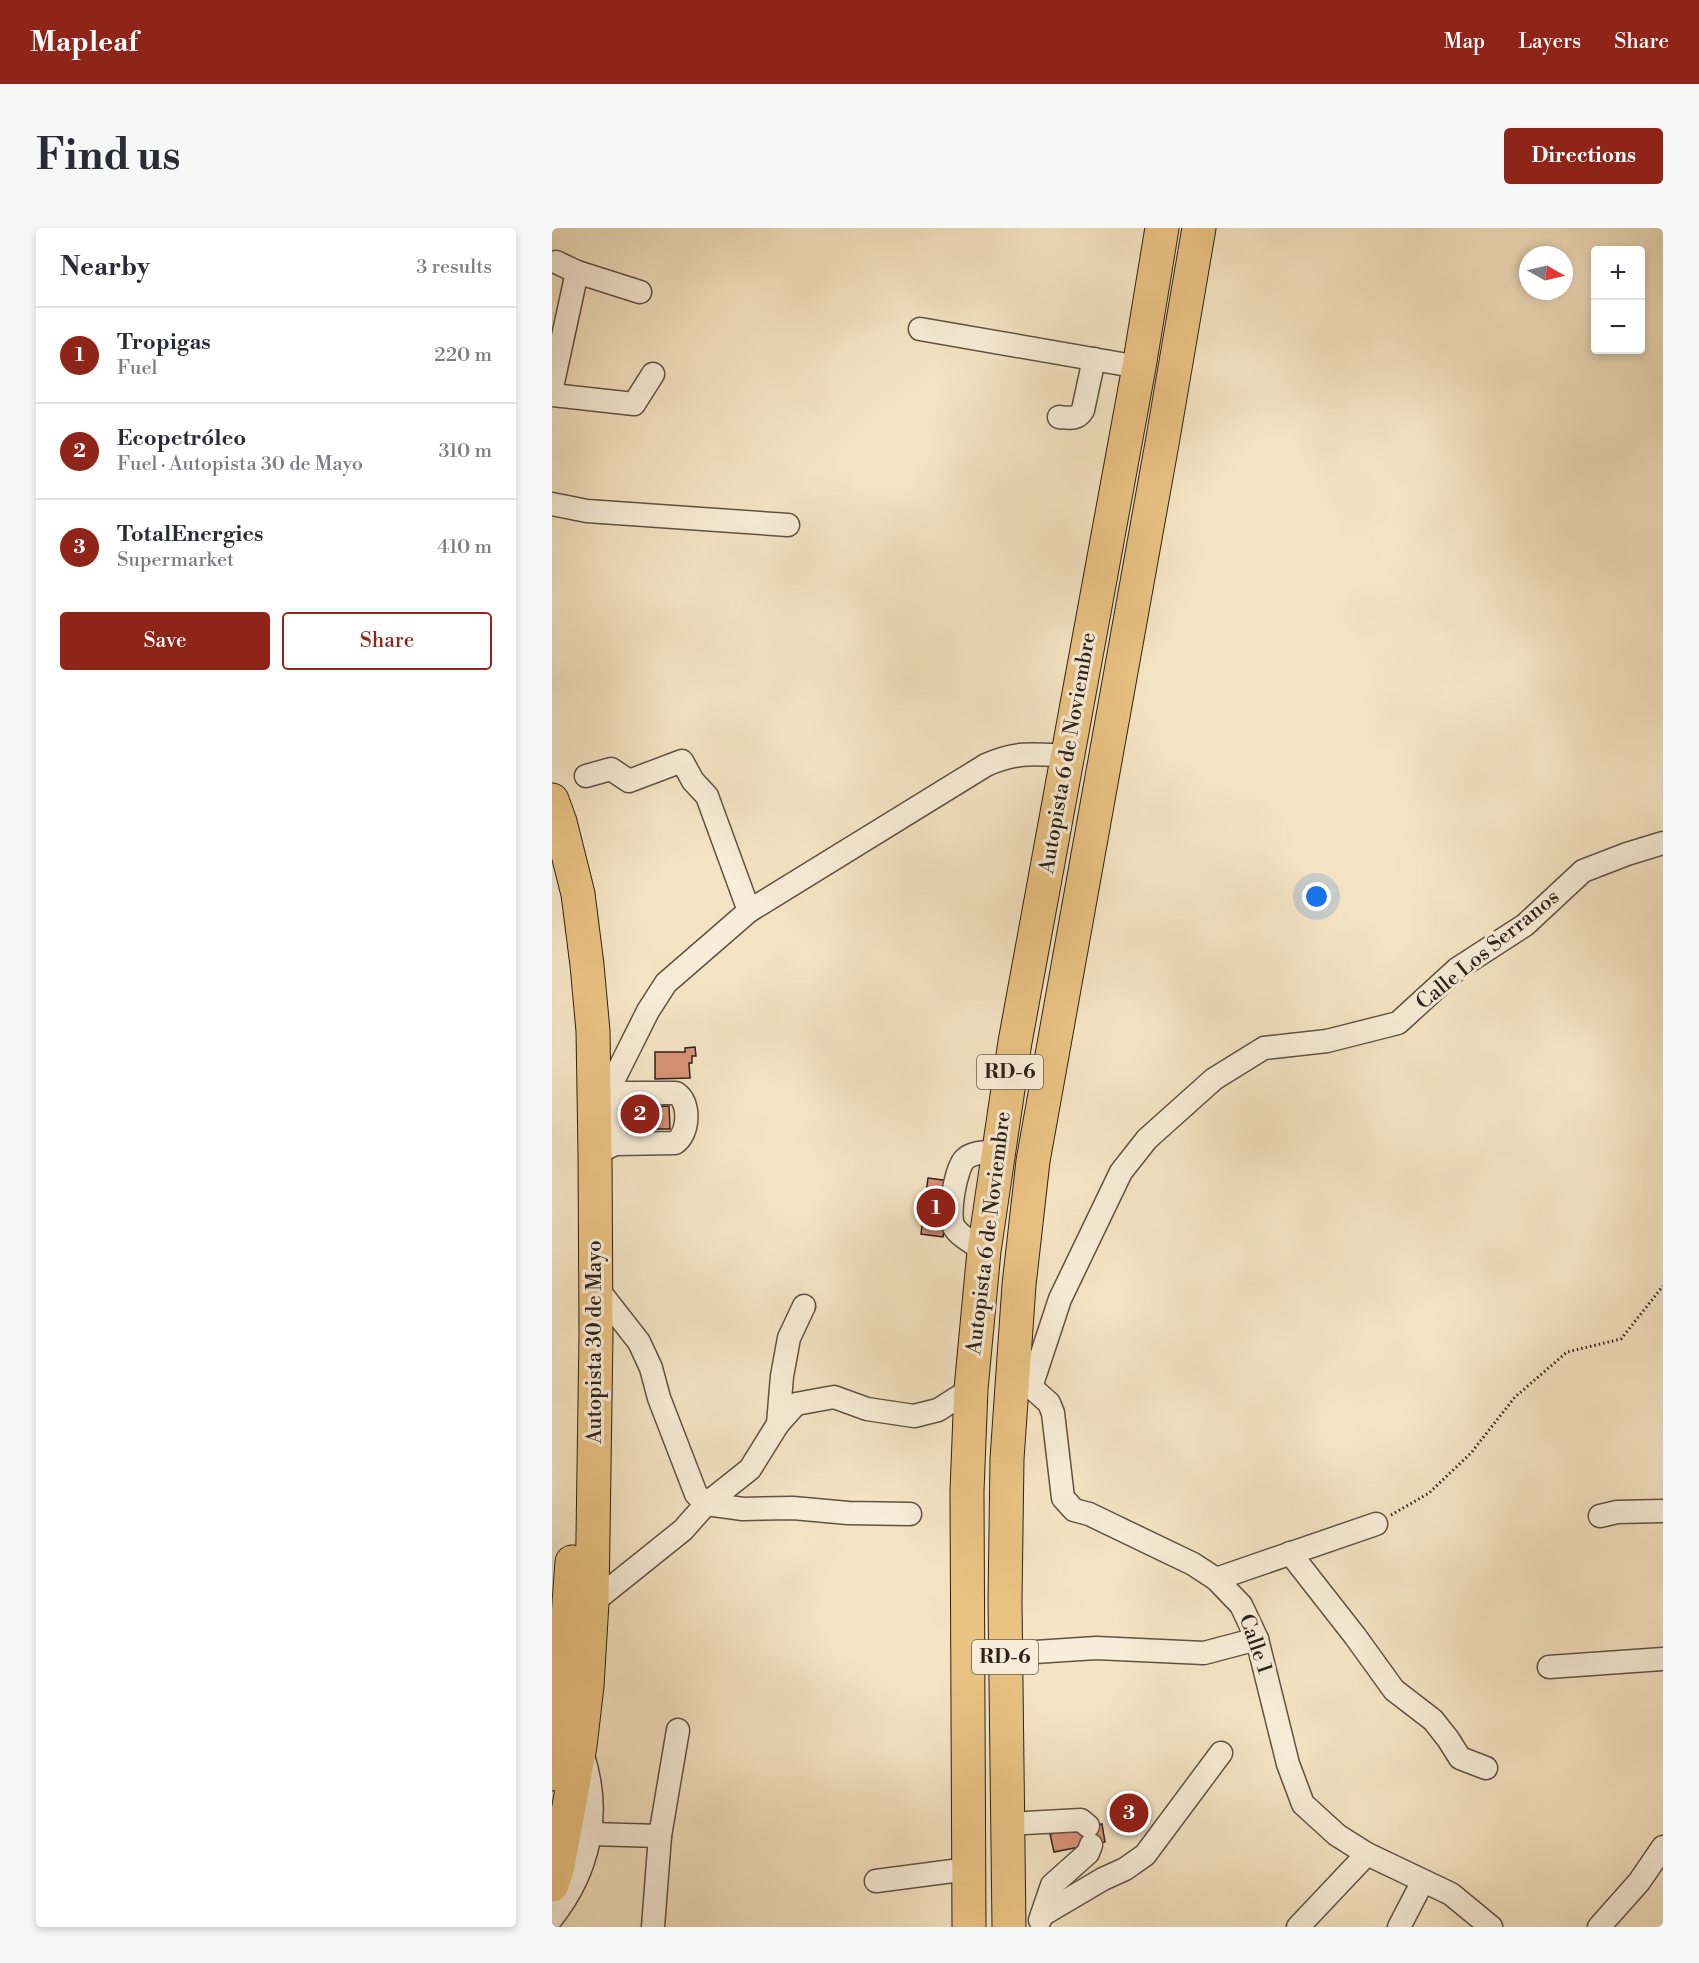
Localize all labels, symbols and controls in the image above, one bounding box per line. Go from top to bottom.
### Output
text: Mapleaf [30,25,138,60]
text: Map [1444,29,1485,55]
text: Layers [1518,29,1581,55]
text: Share [1614,29,1669,55]
button: Directions [1504,128,1663,184]
text: Find us [36,130,180,183]
north arrow [1519,246,1573,300]
map controls [1591,246,1645,354]
button: + [1591,246,1645,300]
text: Nearby [60,251,150,283]
text: 3 results [416,255,492,280]
button: − [1591,300,1645,354]
text: Tropigas [117,329,211,356]
text: 1 [75,343,84,368]
text: 220 m [434,343,492,368]
text: Fuel [117,356,157,381]
text: Ecopetróleo [117,425,246,452]
text: 2 [73,439,86,464]
text: 310 m [439,439,492,464]
text: Fuel · Autopista 30 de Mayo [117,452,363,477]
text: TotalEnergies [117,521,263,548]
text: 3 [73,535,86,560]
text: 410 m [437,535,492,560]
text: Supermarket [117,548,234,573]
button: Save [60,612,270,670]
button: Share [282,612,492,670]
street label: Autopista 6 de Noviembre [1034,630,1102,877]
your location [1302,882,1331,911]
street label: Calle Los Serranos [1411,884,1565,1016]
road number: RD-6 [977,1055,1043,1089]
pin: 2 [620,1092,659,1136]
street label: Autopista 6 de Noviembre [961,1110,1017,1357]
pin: 1 [916,1186,956,1230]
street label: Autopista 30 de Mayo [582,1240,608,1445]
street label: Calle 1 [1233,1611,1277,1677]
road number: RD-6 [972,1640,1038,1674]
pin: 3 [1110,1790,1148,1836]

